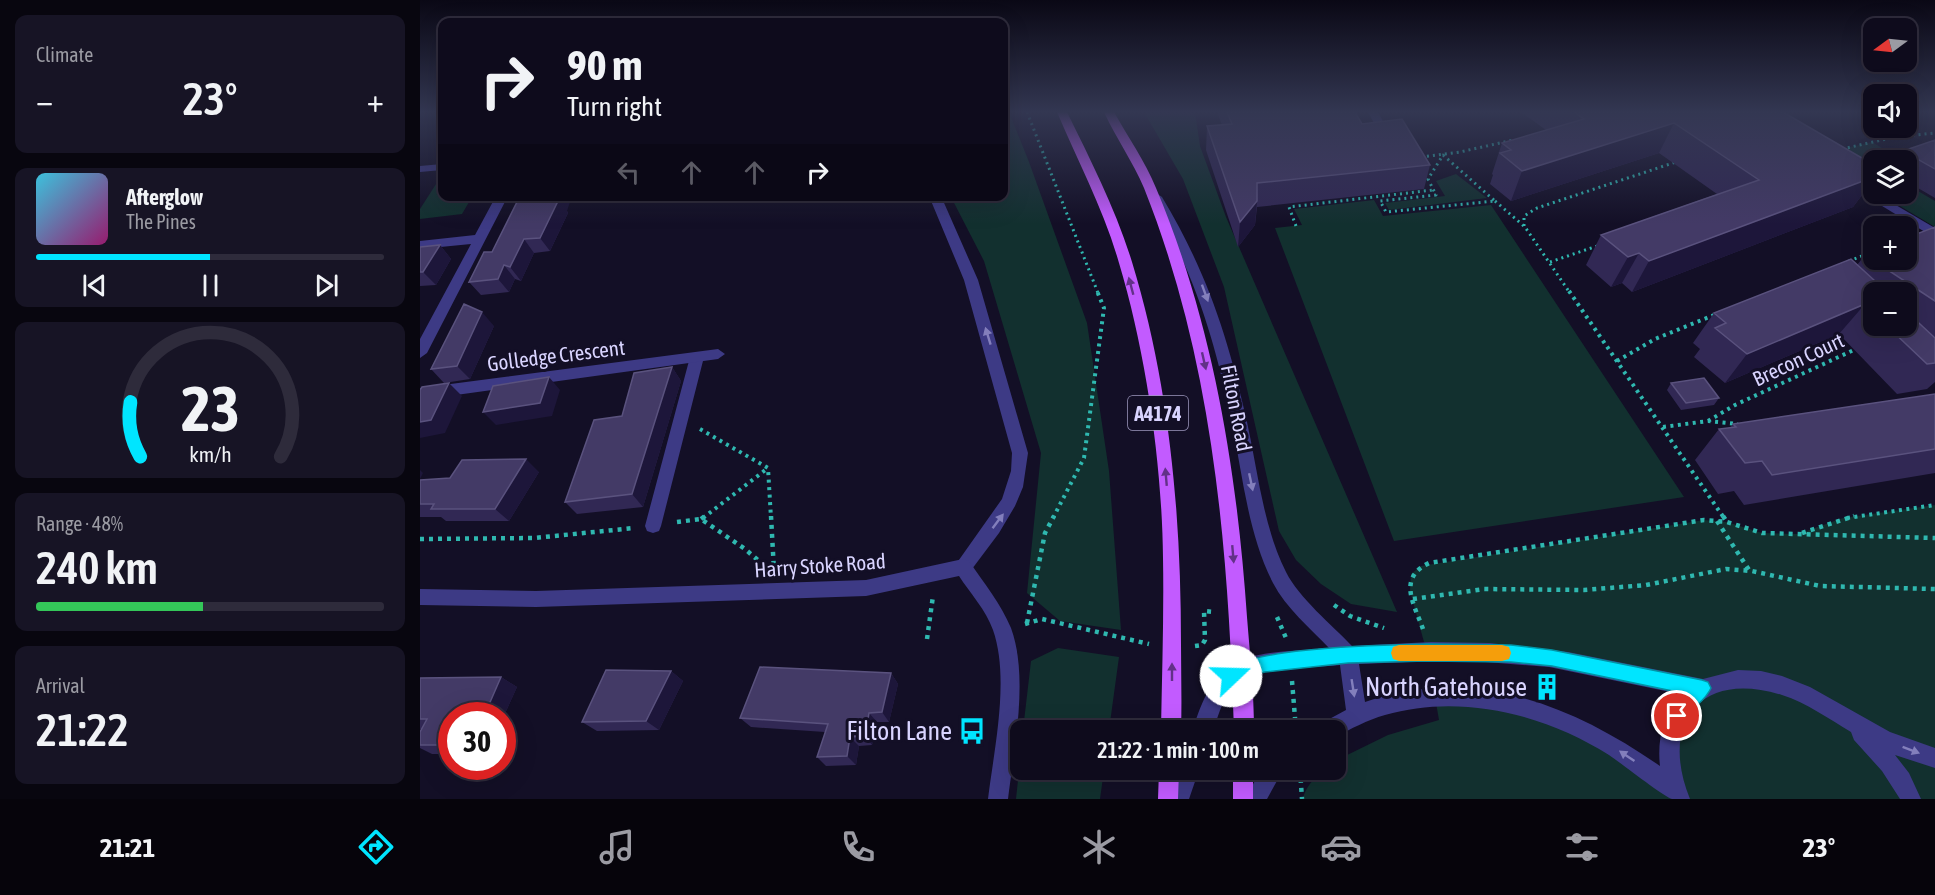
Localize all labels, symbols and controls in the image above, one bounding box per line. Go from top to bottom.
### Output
north arrow [1863,18,1917,72]
map controls [1863,18,1917,336]
text: 90 m [567,41,642,89]
icon: right [468,42,546,120]
text: Climate [36,43,93,66]
text: 23° [183,73,237,125]
text: − [36,81,53,119]
text: + [367,81,384,119]
button: sound [1863,84,1917,138]
text: Turn right [567,91,662,122]
button: layers [1863,150,1917,204]
icon: left [612,156,645,189]
icon: ahead [675,156,708,189]
icon: ahead [738,156,771,189]
icon: right [801,156,834,189]
text: Afterglow [126,184,203,210]
text: The Pines [126,210,196,233]
button: + [1863,216,1917,270]
icon: previous [78,269,111,302]
icon: pause [194,269,227,302]
icon: next [310,269,343,302]
one-way arrow [1126,277,1136,295]
button: − [1863,282,1917,336]
one-way arrow [1200,284,1210,302]
one-way arrow [983,327,992,345]
street label: Brecon Court [1749,327,1847,391]
street label: Golledge Crescent [486,335,626,375]
one-way arrow [1200,352,1209,371]
street label: Filton Road [1217,363,1257,453]
text: 23 [181,373,239,444]
road number: A4174 [1128,396,1188,430]
text: km/h [189,442,231,467]
one-way arrow [1161,468,1170,487]
one-way arrow [1247,473,1256,492]
text: Range · 48% [36,512,123,535]
one-way arrow [992,514,1004,529]
text: 240 km [36,542,158,594]
one-way arrow [1228,544,1238,563]
street label: Harry Stoke Road [753,548,887,582]
position arrow [1199,644,1263,708]
one-way arrow [1167,663,1176,682]
place label: North Gatehouse [1365,672,1527,702]
building icon: North Gatehouse [1532,672,1562,702]
text: Arrival [36,674,85,697]
one-way arrow [1349,679,1358,698]
pin [1651,690,1702,741]
icon: arrive [1660,699,1693,732]
speed limit sign: 30 [438,702,516,780]
text: 21:22 [36,704,129,756]
place label: Filton Lane [846,716,952,746]
bus stop icon: Filton Lane [957,716,987,746]
text: 21:22 · 1 min · 100 m [1097,737,1259,763]
one-way arrow [1902,746,1920,755]
one-way arrow [1619,751,1635,762]
icon: directions [355,826,397,868]
icon: music [596,826,638,868]
icon: phone [837,826,879,868]
icon: climate [1078,826,1120,868]
icon: car [1320,826,1362,868]
icon: filters [1561,826,1603,868]
text: 21:21 [100,832,155,863]
text: 23° [1802,832,1835,863]

